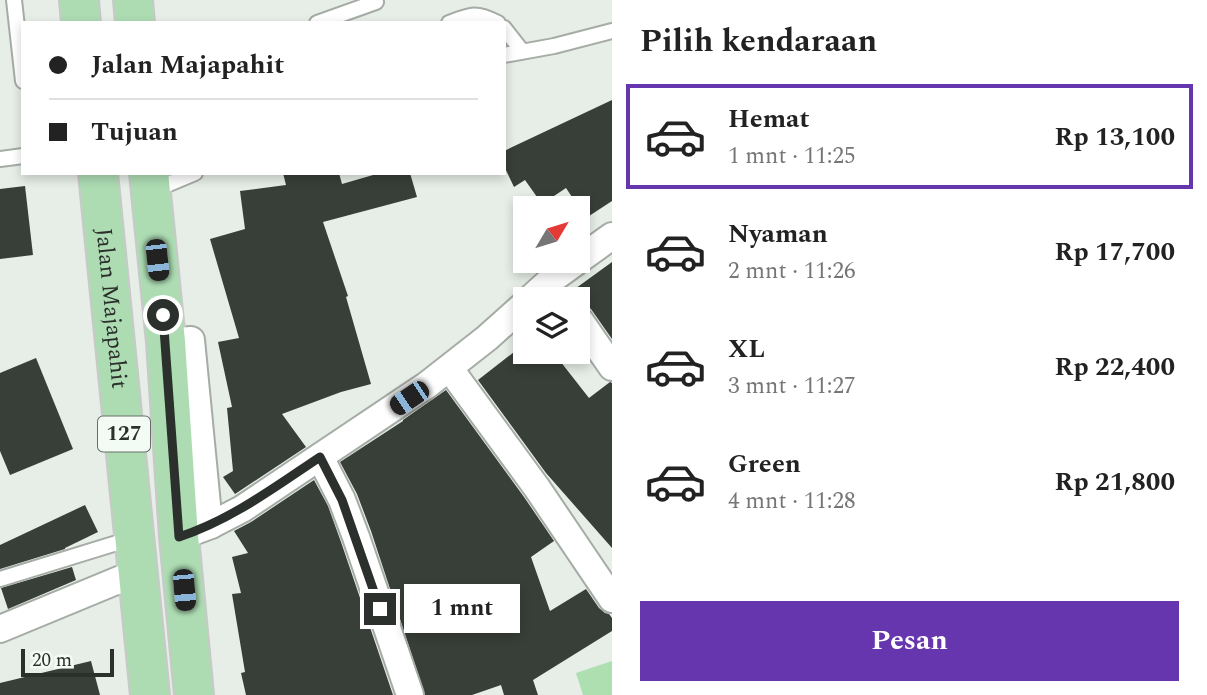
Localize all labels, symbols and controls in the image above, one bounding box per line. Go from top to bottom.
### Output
text: Pilih kendaraan [640,17,877,66]
text: Jalan Majapahit [91,45,284,85]
text: Hemat [728,99,809,139]
icon: car [644,105,707,168]
text: Tujuan [91,112,178,152]
text: Rp 13,100 [1054,117,1175,157]
text: 1 mnt · 11:25 [728,139,856,174]
north arrow [513,196,590,273]
map controls [513,196,590,364]
text: Nyaman [728,214,828,254]
icon: car [644,220,707,283]
street label: Jalan Majapahit [86,226,137,390]
text: Rp 17,700 [1054,232,1175,272]
car [145,238,170,282]
text: 2 mnt · 11:26 [728,254,856,289]
button: layers [513,287,590,364]
route start [147,299,179,331]
text: XL [728,329,765,369]
icon: car [644,335,707,398]
text: Rp 22,400 [1054,347,1175,387]
text: 3 mnt · 11:27 [728,369,856,404]
car [386,378,433,418]
road number: 127 [98,416,150,452]
text: Green [728,444,801,484]
icon: car [644,450,707,513]
text: Rp 21,800 [1054,462,1175,502]
text: 4 mnt · 11:28 [728,484,856,519]
car [172,568,197,612]
callout: 1 mnt [404,584,520,634]
text: 1 mnt [431,591,493,626]
route end [364,593,396,625]
button: Pesan [640,601,1179,681]
scale bar [21,646,114,678]
text: 20 m [32,646,72,675]

